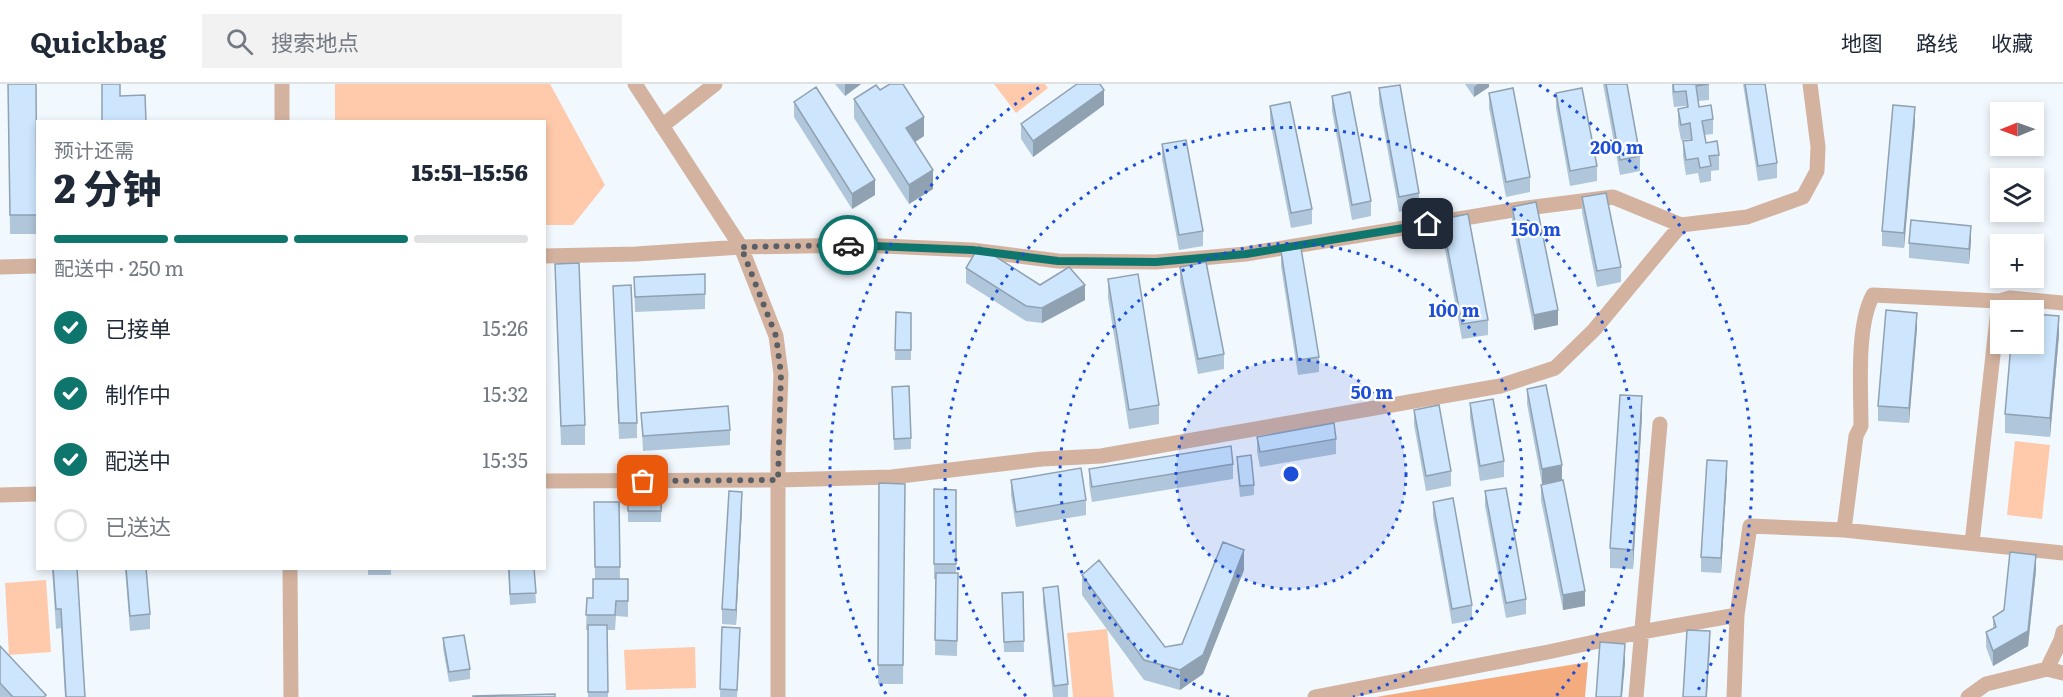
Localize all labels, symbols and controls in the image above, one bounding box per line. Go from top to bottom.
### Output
search box [202,14,622,68]
text: Quickbag [30,20,166,62]
icon: search [223,25,256,58]
text: 搜索地点 [271,25,359,58]
text: 地图 [1841,26,1883,57]
text: 路线 [1916,26,1958,57]
text: 收藏 [1991,26,2033,57]
north arrow [1990,102,2044,156]
map controls [1990,102,2044,354]
text: 200 m [1590,133,1644,160]
text: 预计还需 [54,134,134,164]
text: 15:51–15:56 [412,155,528,188]
text: 2 分钟 [54,157,161,215]
button: layers [1990,168,2044,222]
pin [1402,198,1453,249]
icon: home [1411,207,1444,240]
courier [818,215,878,275]
text: 150 m [1511,215,1561,242]
icon: car [832,229,865,262]
button: + [1990,234,2044,288]
text: 配送中 · 250 m [54,252,184,282]
text: 100 m [1428,296,1480,323]
button: − [1990,300,2044,354]
icon: check [54,311,87,344]
text: 已接单 [105,311,171,344]
text: 15:26 [482,312,528,342]
icon: check [54,377,87,410]
text: 制作中 [105,377,171,410]
text: 15:32 [483,378,528,408]
text: 50 m [1351,378,1393,405]
icon: check [54,443,87,476]
text: 配送中 [105,443,171,476]
text: 15:35 [482,444,528,474]
pin [617,455,668,506]
icon: bag [626,464,659,497]
centre of rings [1281,464,1301,484]
text: 已送达 [105,509,171,542]

